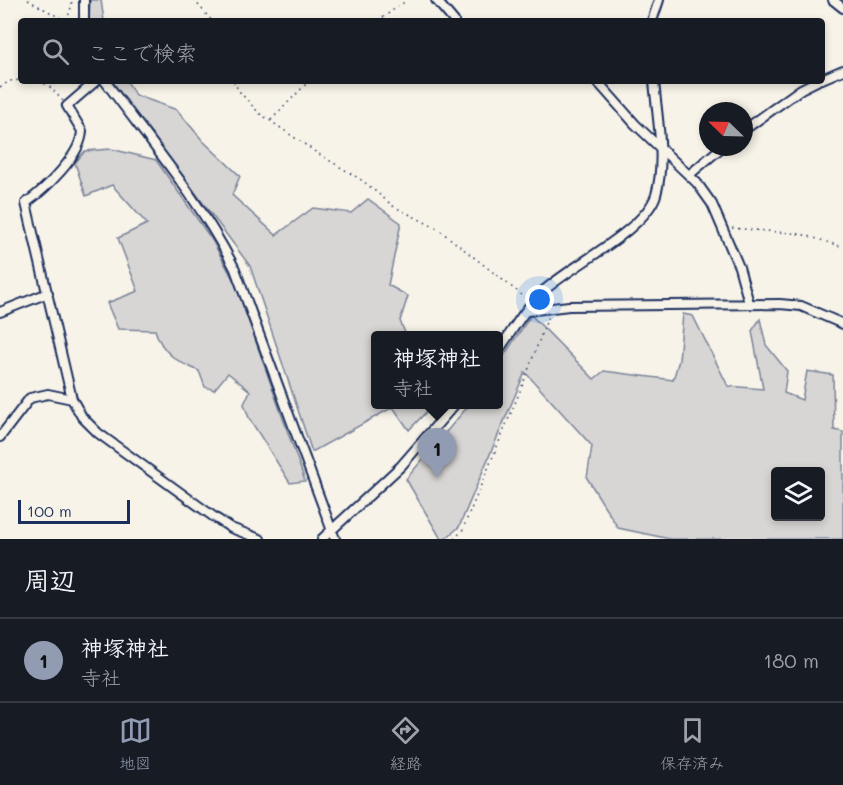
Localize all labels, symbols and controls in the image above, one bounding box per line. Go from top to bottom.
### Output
search box [18,18,825,84]
icon: search [39,35,72,68]
text: ここで検索 [87,38,197,67]
north arrow [699,102,753,156]
your location [525,285,554,314]
popup [371,331,503,409]
text: 神塚神社 [393,343,481,372]
text: 寺社 [393,374,433,400]
pin: 1 [418,428,456,478]
map controls [771,467,825,521]
button: layers [771,467,825,521]
scale bar [18,497,130,524]
text: 100 m [27,500,72,521]
text: 周辺 [24,563,76,597]
text: 神塚神社 [81,633,169,662]
text: 1 [39,647,48,673]
text: 180 m [763,647,819,673]
text: 寺社 [81,664,121,690]
tab: 地図 [119,714,152,774]
tab: 経路 [389,714,422,774]
tab: 保存済み [660,714,724,774]

